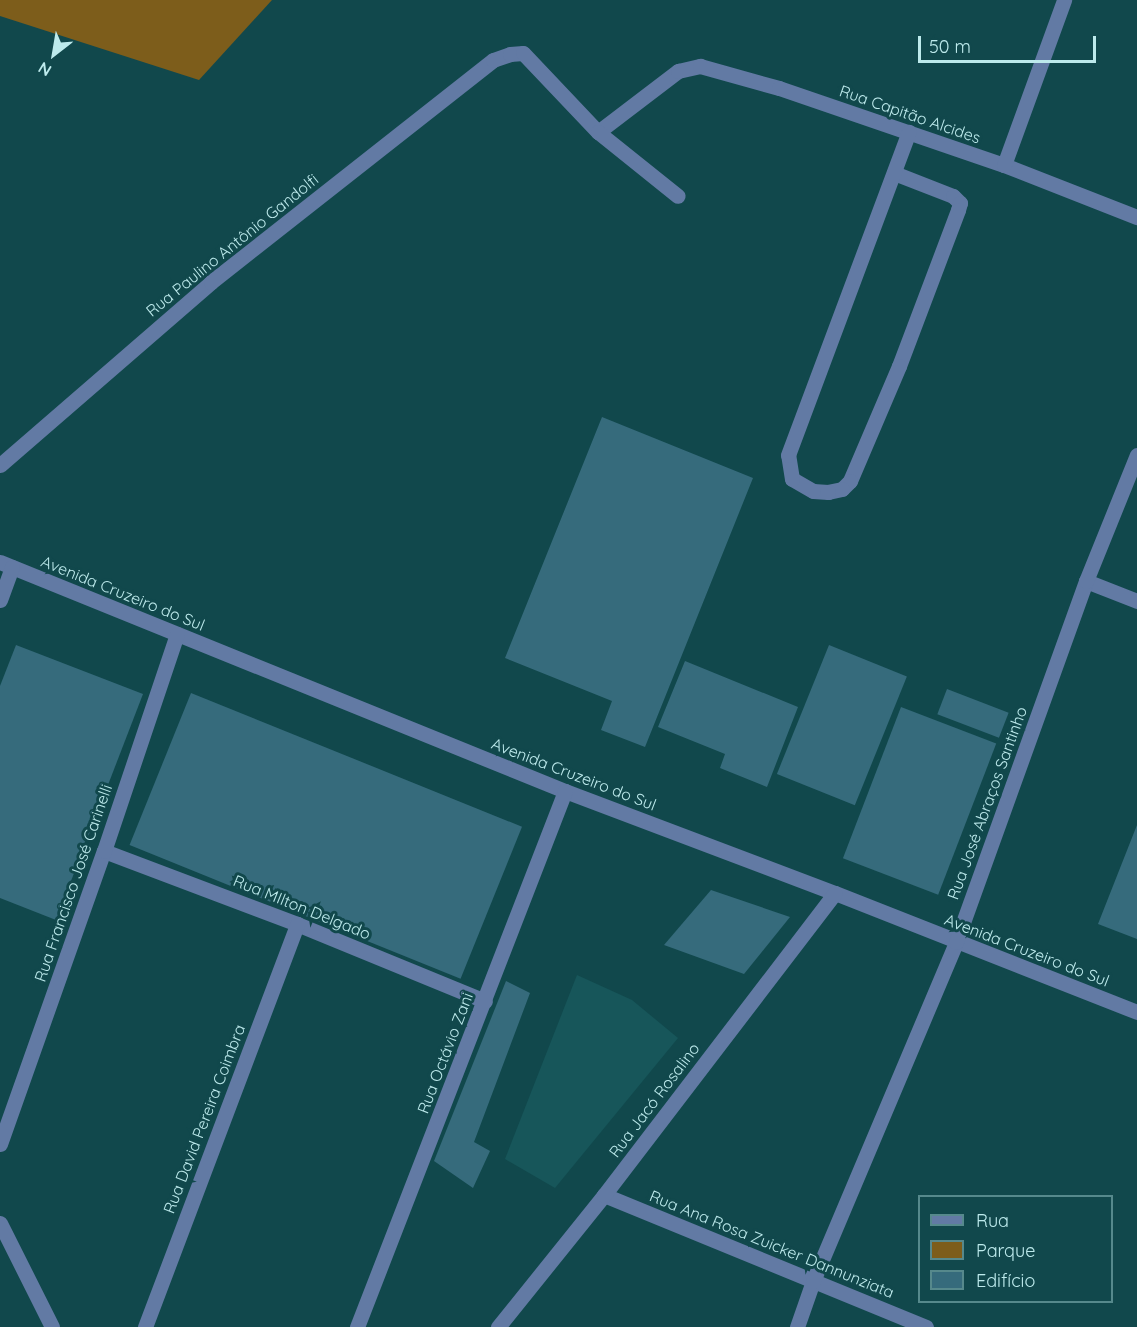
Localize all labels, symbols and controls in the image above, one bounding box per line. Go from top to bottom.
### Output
north arrow [24,24,84,84]
scale bar [921,24,1100,62]
text: 50 m [929,35,971,58]
text: N [35,58,55,81]
street label: Rua Capitão Alcides [837,81,983,147]
street label: Rua Paulino Antônio Gandolfi [142,170,322,320]
street label: Avenida Cruzeiro do Sul [38,551,208,635]
street label: Rua José Abraços Santinho [943,704,1031,902]
street label: Avenida Cruzeiro do Sul [489,734,659,814]
street label: Rua Francisco José Carinelli [30,782,116,984]
street label: Rua MIlton Delgado [231,871,373,943]
street label: Avenida Cruzeiro do Sul [942,910,1112,990]
street label: Rua Octávio Zani [413,990,477,1116]
street label: Rua David Pereira Coimbra [159,1022,249,1216]
street label: Rua Jacó Rosalino [605,1039,703,1161]
street label: Rua Ana Rosa Zuicker Dannunziata [647,1186,897,1302]
legend [918,1195,1113,1303]
text: Rua [976,1209,1009,1232]
text: Parque [976,1239,1035,1262]
text: Edifício [976,1269,1035,1292]

